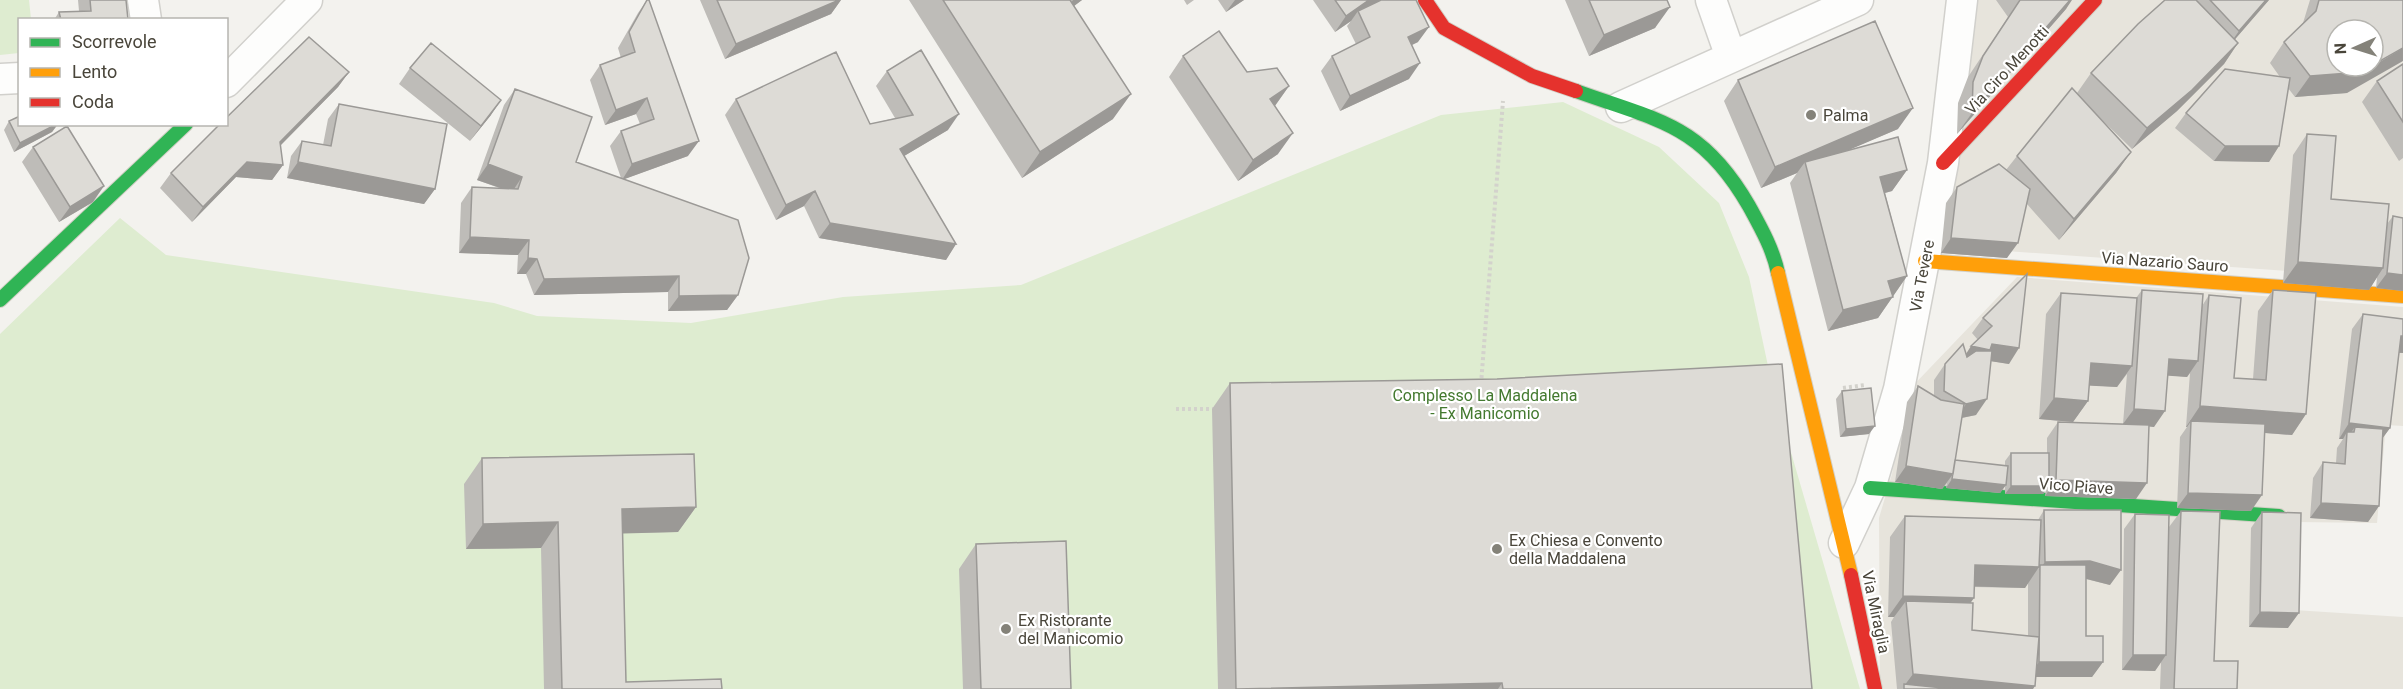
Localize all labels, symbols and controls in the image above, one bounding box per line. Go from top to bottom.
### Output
legend [18,18,228,126]
north arrow [2325,18,2385,78]
street label: Via Ciro Menotti [1961,22,2053,118]
text: Scorrevole [72,31,157,52]
text: N [2331,43,2350,55]
text: Lento [72,61,117,82]
text: Coda [72,91,114,112]
place label: Palma [1823,106,1868,125]
marker: Palma [1804,108,1818,122]
street label: Via Tevere [1906,238,1938,314]
street label: Via Nazario Sauro [2101,248,2229,276]
park label: Complesso La Maddalena - Ex Manicomio [1392,386,1578,423]
street label: Vico Piave [2038,474,2114,498]
place label: Ex Chiesa e Convento della Maddalena [1509,531,1663,568]
marker: Ex Chiesa e Convento della Maddalena [1490,542,1504,556]
street label: Via Miraglia [1858,569,1894,655]
place label: Ex Ristorante del Manicomio [1018,611,1123,648]
marker: Ex Ristorante del Manicomio [999,622,1013,636]

